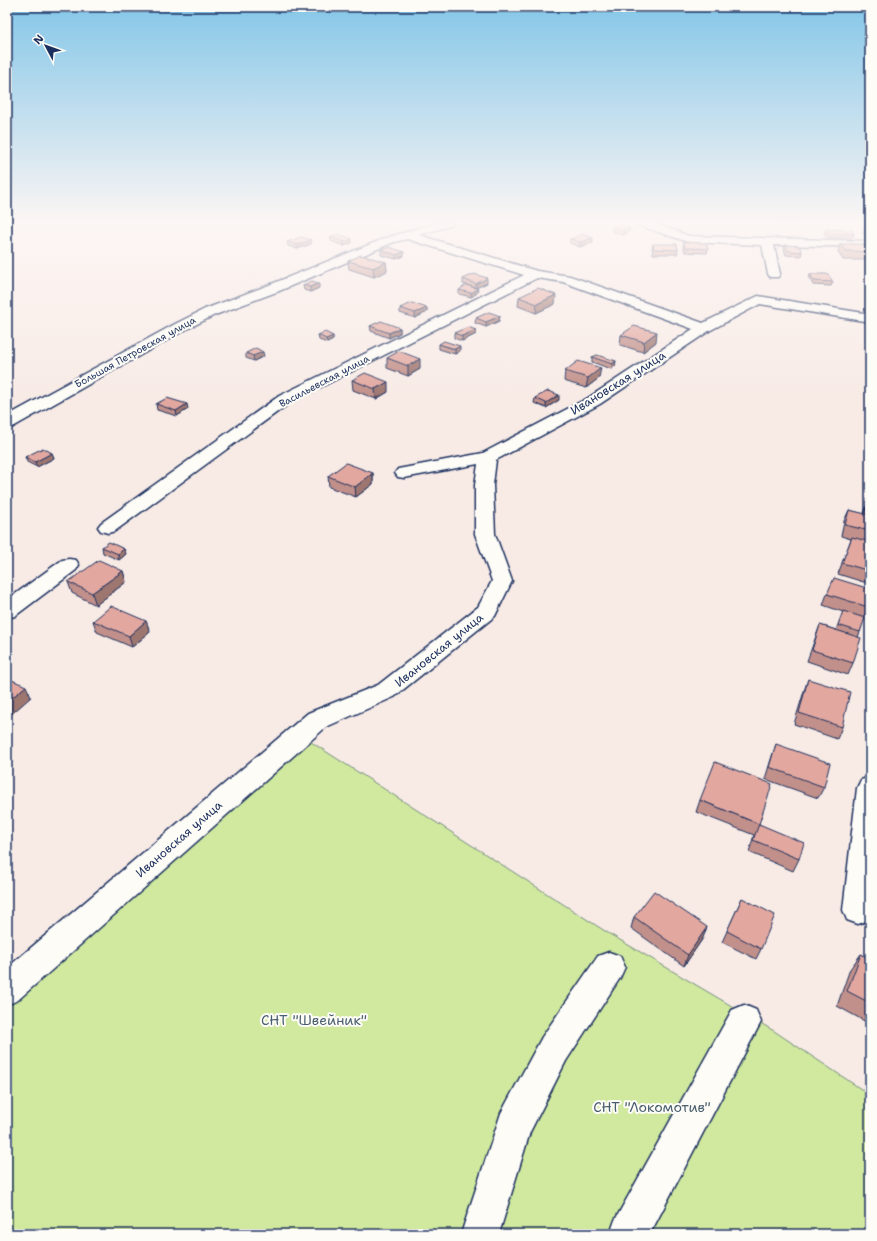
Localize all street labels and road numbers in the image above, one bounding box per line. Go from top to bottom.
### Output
street label: Большая Петровская улица [72,313,198,391]
street label: Ивановская улица [567,347,669,419]
street label: Васильевская улица [277,351,372,410]
street label: Ивановская улица [391,609,487,691]
street label: Ивановская улица [132,797,226,881]

